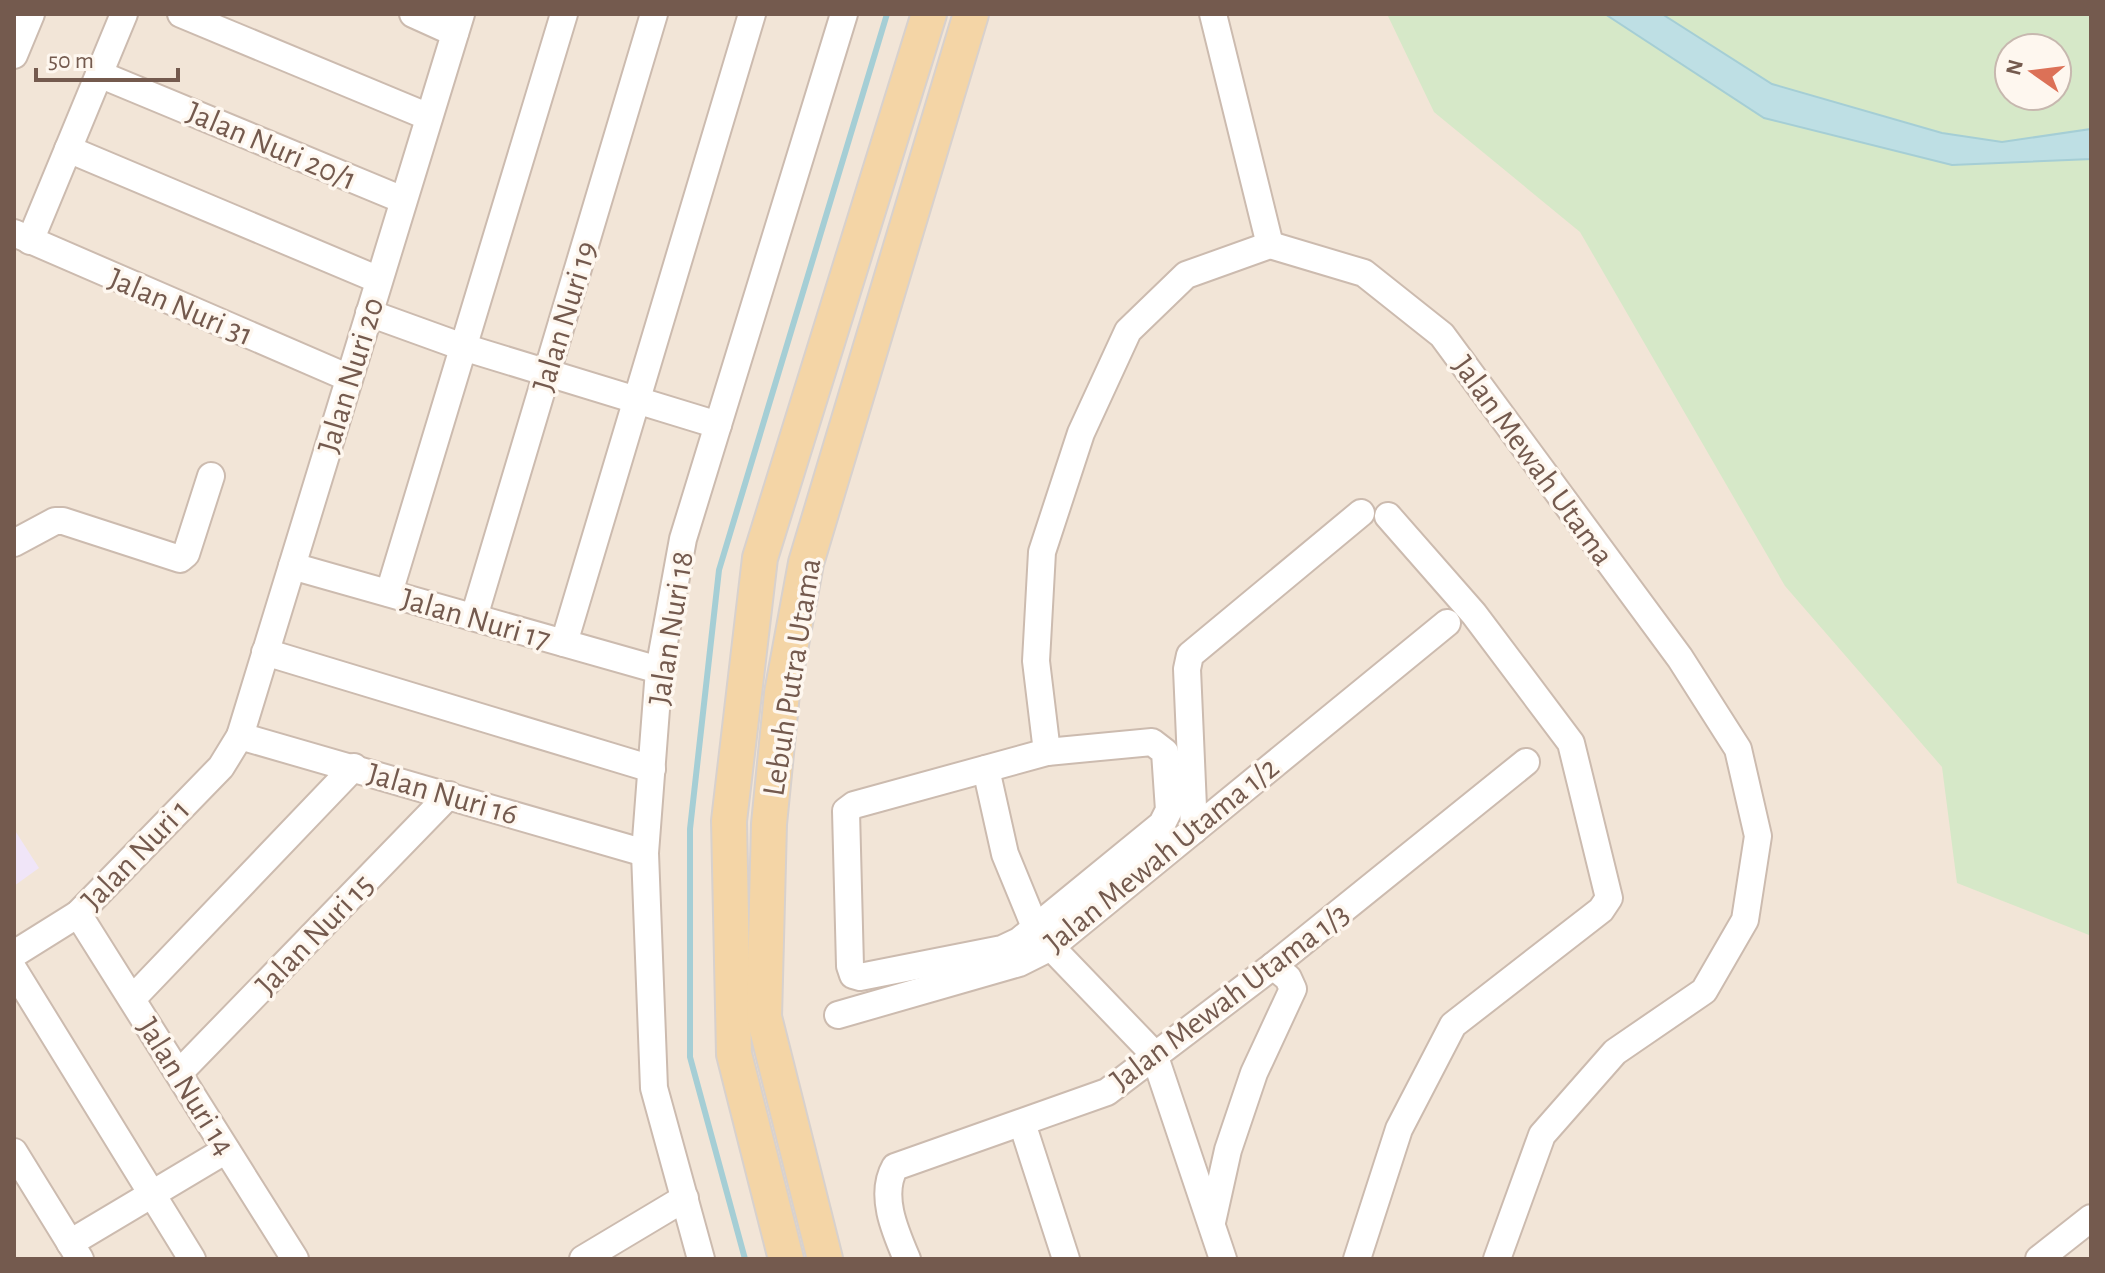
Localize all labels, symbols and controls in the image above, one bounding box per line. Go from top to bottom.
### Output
scale bar [36,32,178,82]
north arrow [1993,32,2073,112]
text: 50 m [48,49,94,73]
text: N [2002,57,2027,77]
street label: Jalan Nuri 20/1 [182,96,361,196]
street label: Jalan Nuri 19 [527,237,603,395]
street label: Jalan Nuri 31 [104,262,257,352]
street label: Jalan Nuri 20 [312,294,390,457]
street label: Jalan Mewah Utama [1447,350,1620,571]
street label: Jalan Nuri 18 [643,549,699,707]
street label: Lebuh Putra Utama [757,556,827,798]
street label: Jalan Nuri 17 [398,582,554,655]
street label: Jalan Mewah Utama 1/2 [1039,751,1285,959]
street label: Jalan Nuri 16 [364,757,522,831]
street label: Jalan Nuri 1 [76,793,196,916]
street label: Jalan Nuri 15 [250,868,380,1001]
street label: Jalan Mewah Utama 1/3 [1105,897,1355,1097]
street label: Jalan Nuri 14 [131,1012,241,1161]

